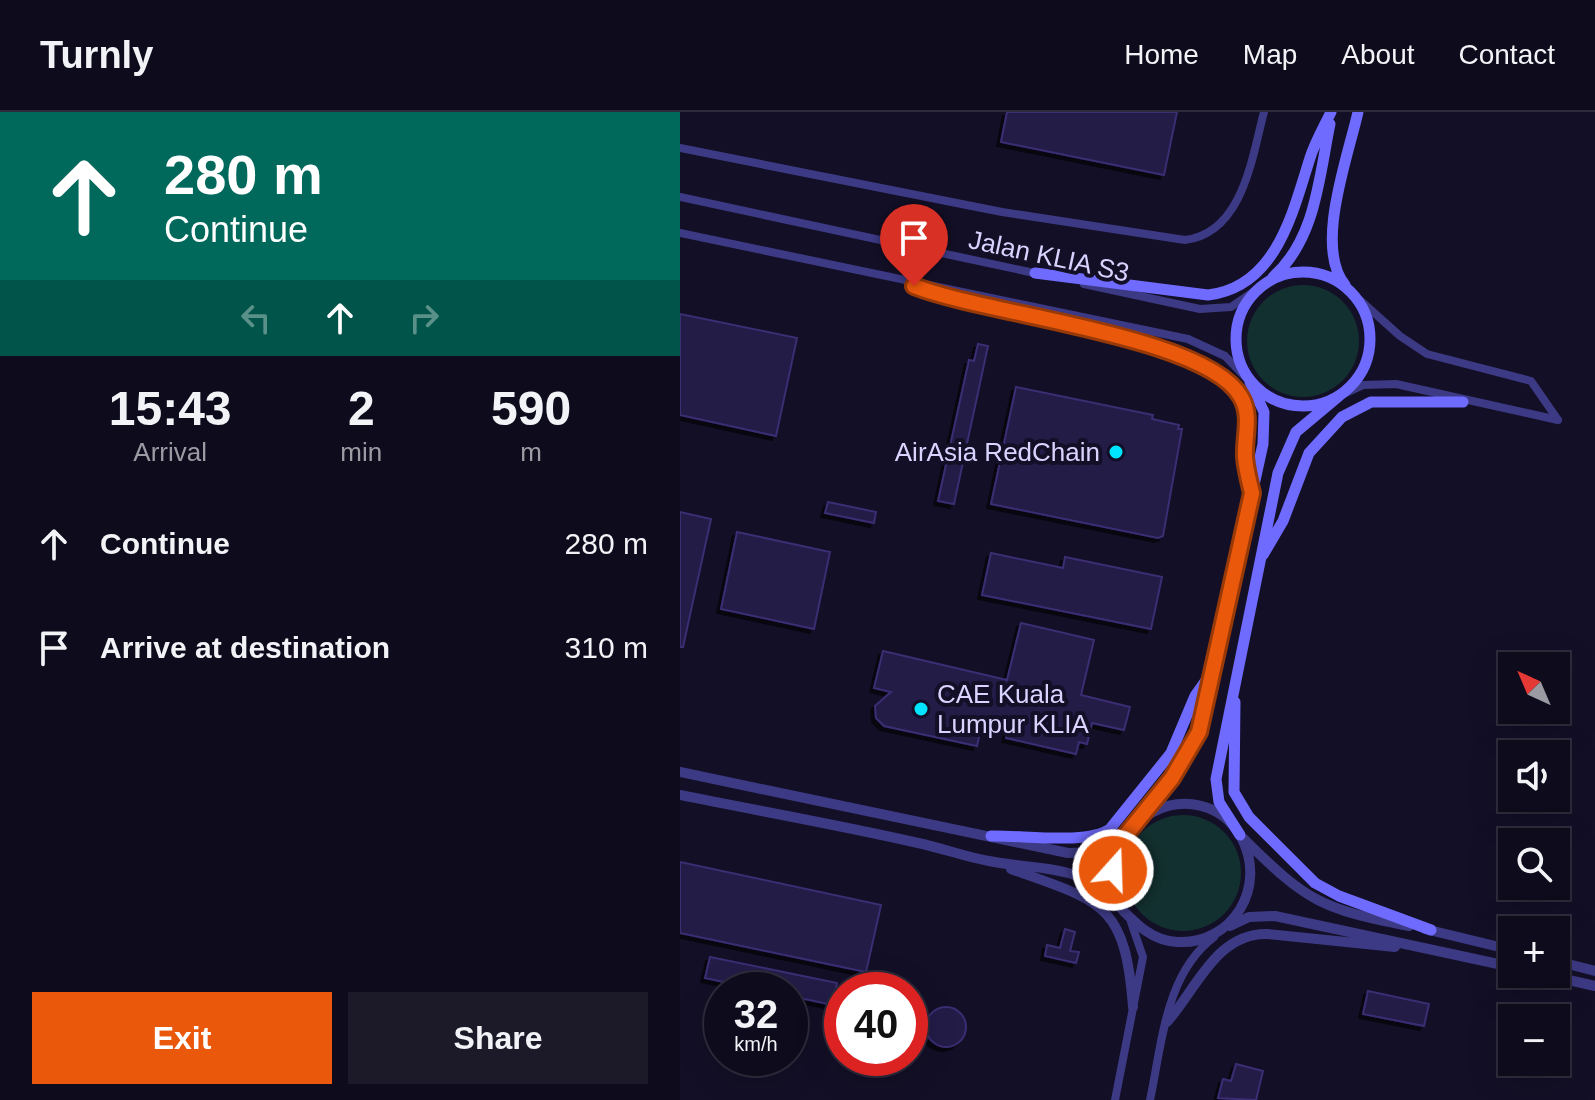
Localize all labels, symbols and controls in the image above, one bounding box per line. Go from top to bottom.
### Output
text: Turnly [40,34,153,76]
text: Home [1124,39,1199,70]
text: Map [1243,39,1297,70]
text: About [1341,39,1415,70]
text: Contact [1459,39,1555,70]
text: 280 m [164,143,323,206]
icon: ahead [32,144,136,248]
pin [880,204,948,286]
text: Continue [164,209,308,250]
icon: arrive [892,216,936,260]
street label: Jalan KLIA S3 [966,224,1132,288]
icon: left [234,296,278,340]
icon: ahead [318,296,362,340]
icon: right [402,296,446,340]
text: 15:43 [109,382,232,435]
text: 2 [348,382,375,435]
text: 590 [491,382,571,435]
text: Arrival [133,437,207,467]
text: min [340,437,382,467]
text: m [520,437,542,467]
place label: AirAsia RedChain [895,437,1100,467]
marker: AirAsia RedChain [1107,443,1125,461]
icon: ahead [32,522,76,566]
text: Continue [100,527,230,560]
text: 280 m [565,527,648,560]
icon: arrive [32,626,76,670]
text: Arrive at destination [100,631,390,664]
text: 310 m [565,631,648,664]
north arrow [1498,652,1570,724]
map controls [1498,652,1570,1076]
place label: CAE Kuala Lumpur KLIA [937,679,1089,739]
marker: CAE Kuala Lumpur KLIA [912,700,930,718]
button: sound [1498,740,1570,812]
position arrow [1071,828,1155,912]
button: search [1498,828,1570,900]
button: + [1498,916,1570,988]
speed limit sign: 40 [824,972,928,1076]
button: Exit [32,992,332,1084]
button: Share [348,992,648,1084]
text: 32 [734,992,778,1036]
button: − [1498,1004,1570,1076]
text: km/h [734,1033,778,1055]

